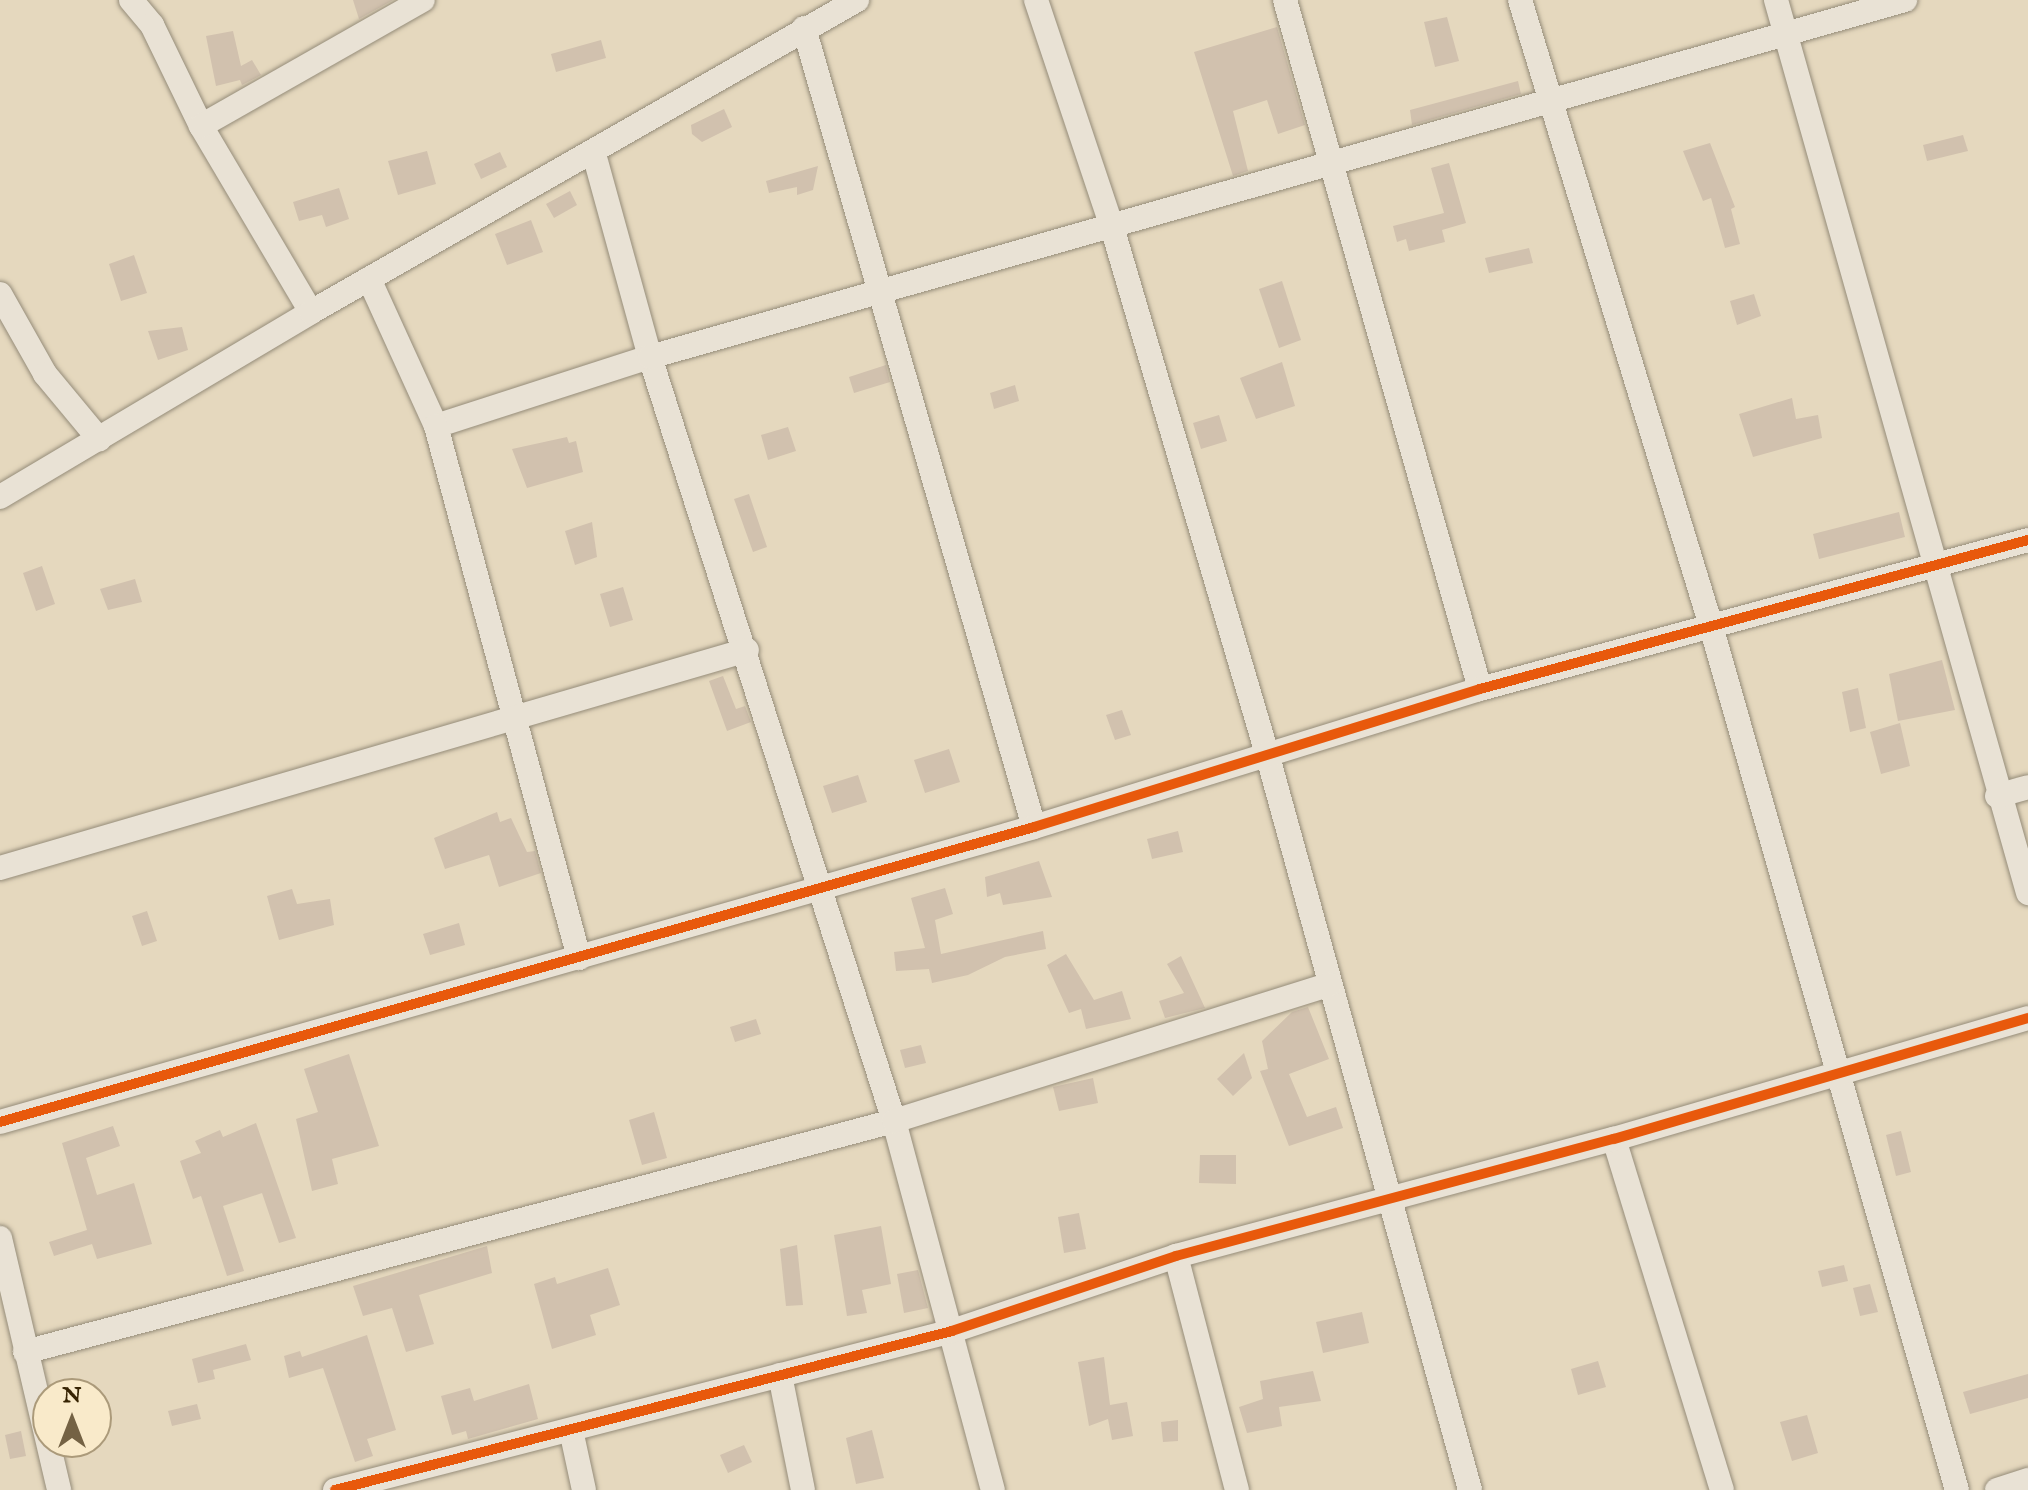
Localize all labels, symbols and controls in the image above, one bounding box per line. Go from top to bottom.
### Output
north arrow [32,1378,112,1458]
text: N [62,1382,82,1410]

